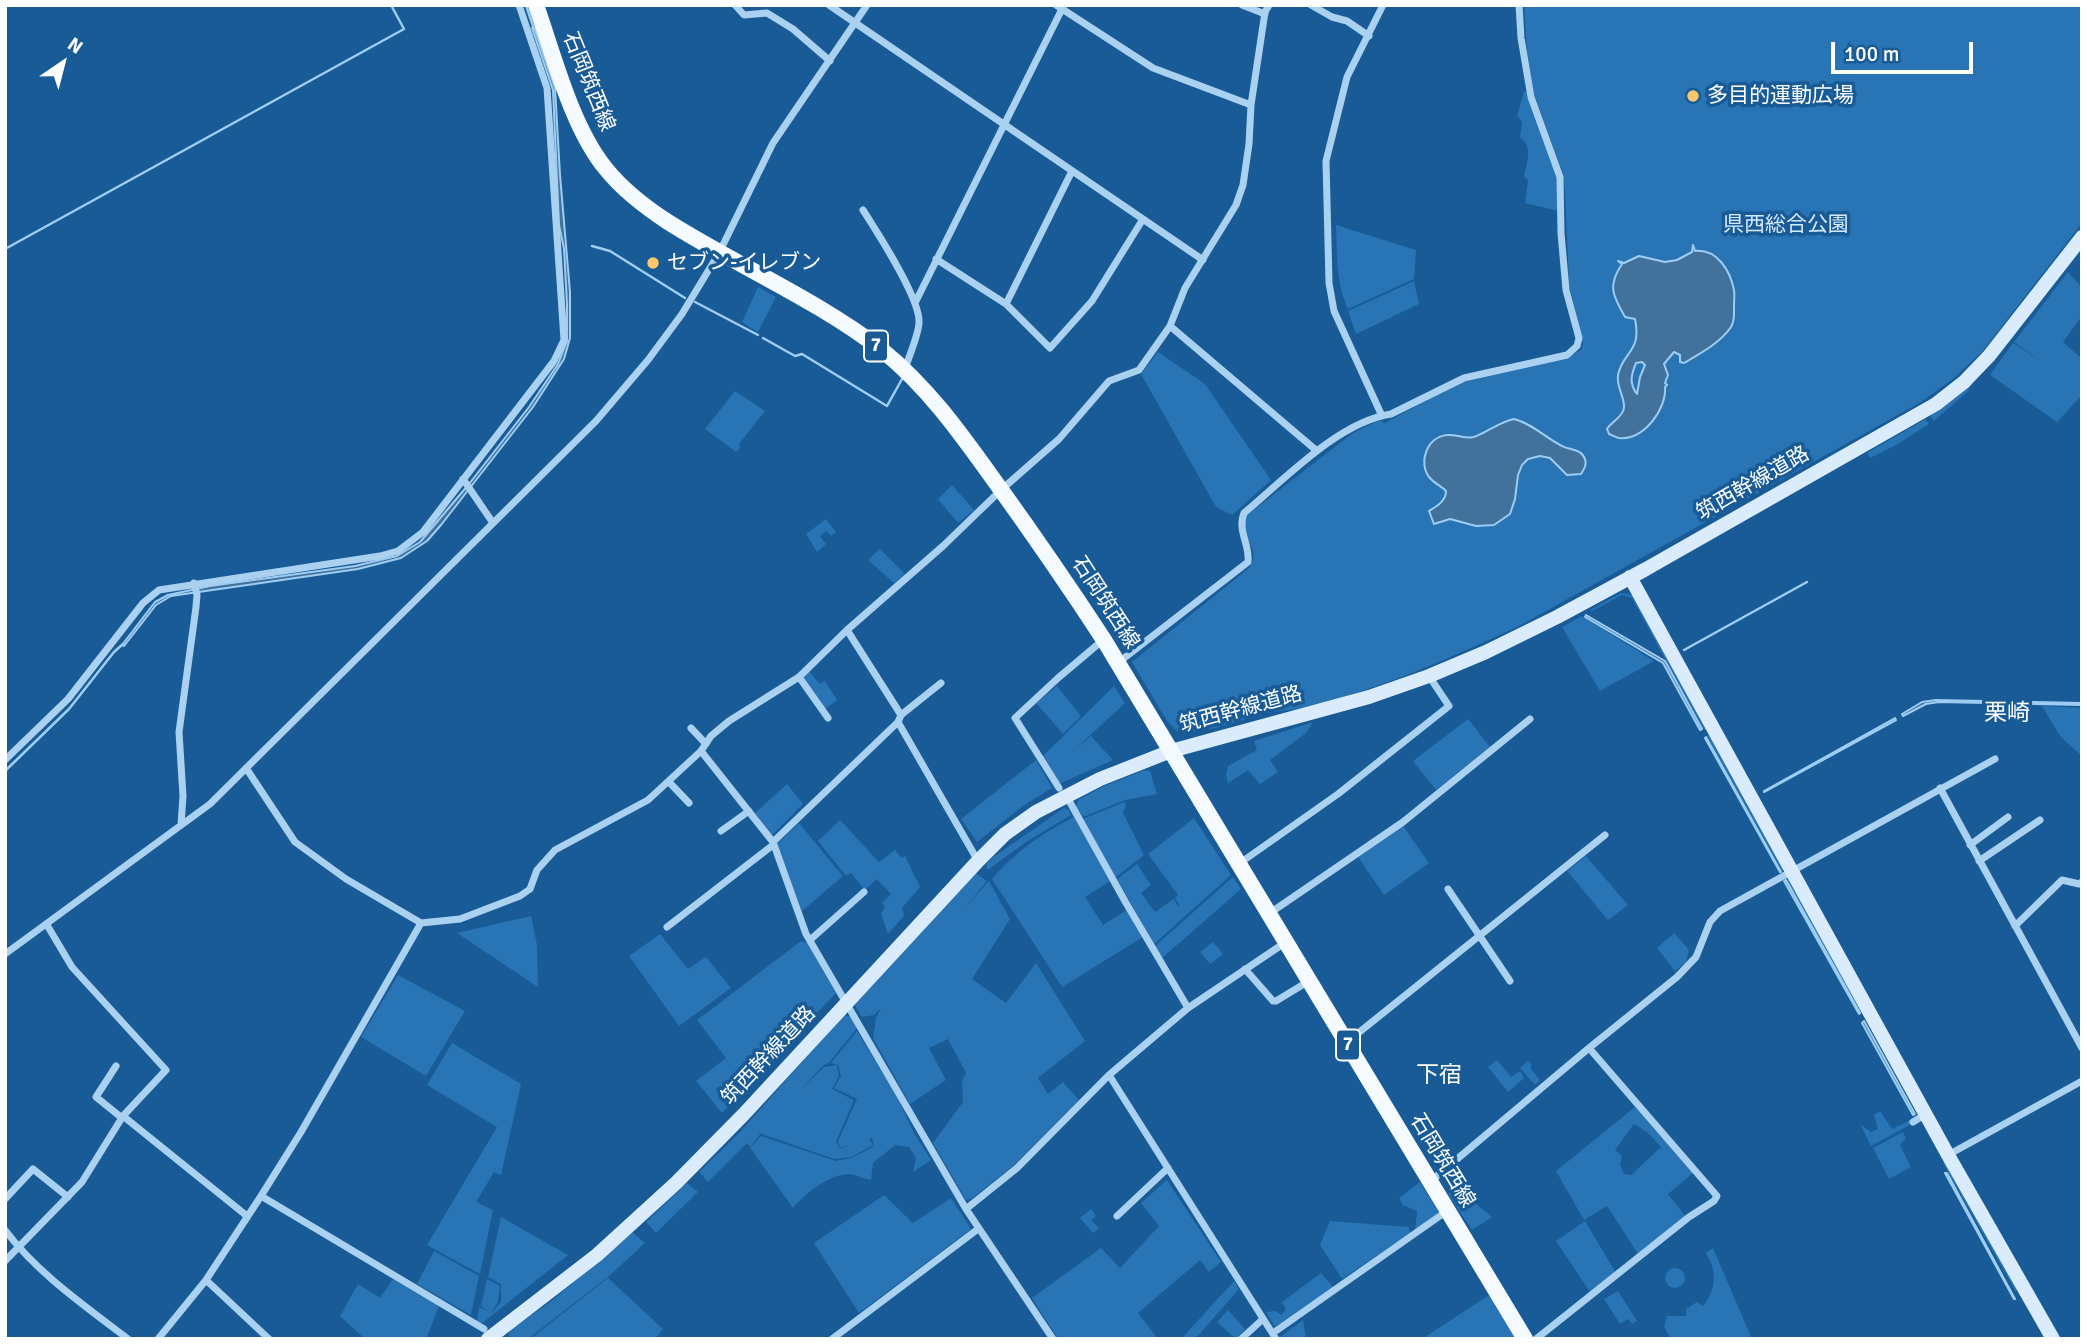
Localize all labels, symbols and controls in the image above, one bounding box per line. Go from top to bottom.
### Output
north arrow [28,28,98,98]
scale bar [1835,28,1977,72]
street label: 石岡筑西線 [557,29,619,135]
text: N [63,32,87,59]
text: 100 m [1844,41,1899,67]
place label: 多目的運動広場 [1707,83,1854,109]
marker: 多目的運動広場 [1685,88,1701,104]
park label: 県西総合公園 [1723,212,1849,238]
place label: セブン-イレブン [667,250,821,276]
marker: セブン-イレブン [645,255,661,271]
road number: 7 [864,330,888,362]
street label: 筑西幹線道路 [1692,442,1814,526]
street label: 石岡筑西線 [1066,552,1144,654]
street label: 筑西幹線道路 [1177,682,1305,738]
district label: 栗崎 [1984,700,2030,728]
street label: 筑西幹線道路 [717,1001,821,1111]
road number: 7 [1336,1030,1360,1060]
district label: 下宿 [1416,1062,1462,1090]
street label: 石岡筑西線 [1404,1110,1480,1212]

